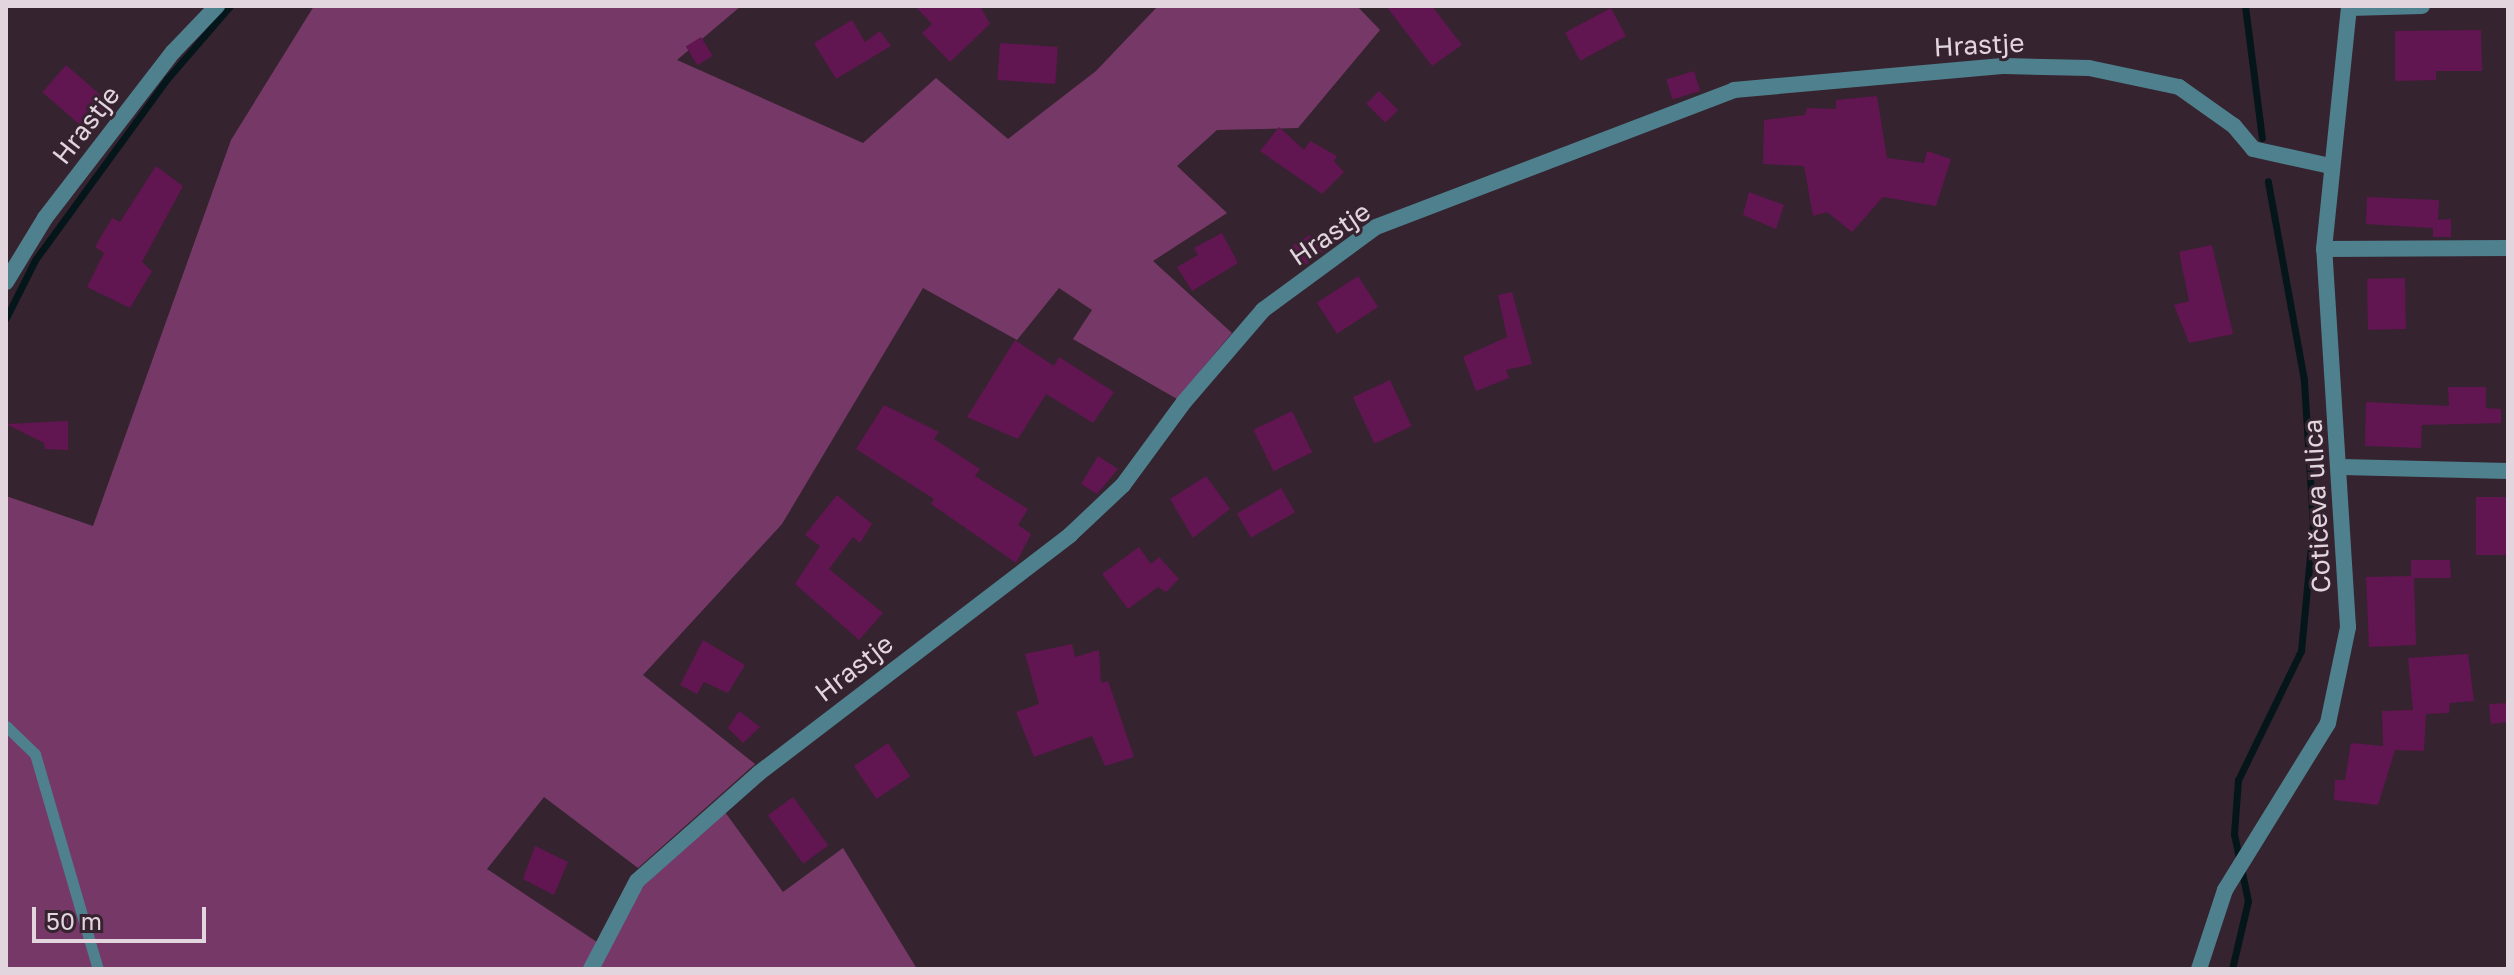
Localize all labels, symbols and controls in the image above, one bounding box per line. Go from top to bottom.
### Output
street label: Hrastje [1933,27,2025,63]
street label: Hrastje [46,80,126,170]
street label: Hrastje [1284,196,1376,272]
street label: Cotičeva ulica [2297,418,2337,594]
street label: Hrastje [809,628,899,708]
scale bar [36,891,210,941]
text: 50 m [46,906,102,935]

